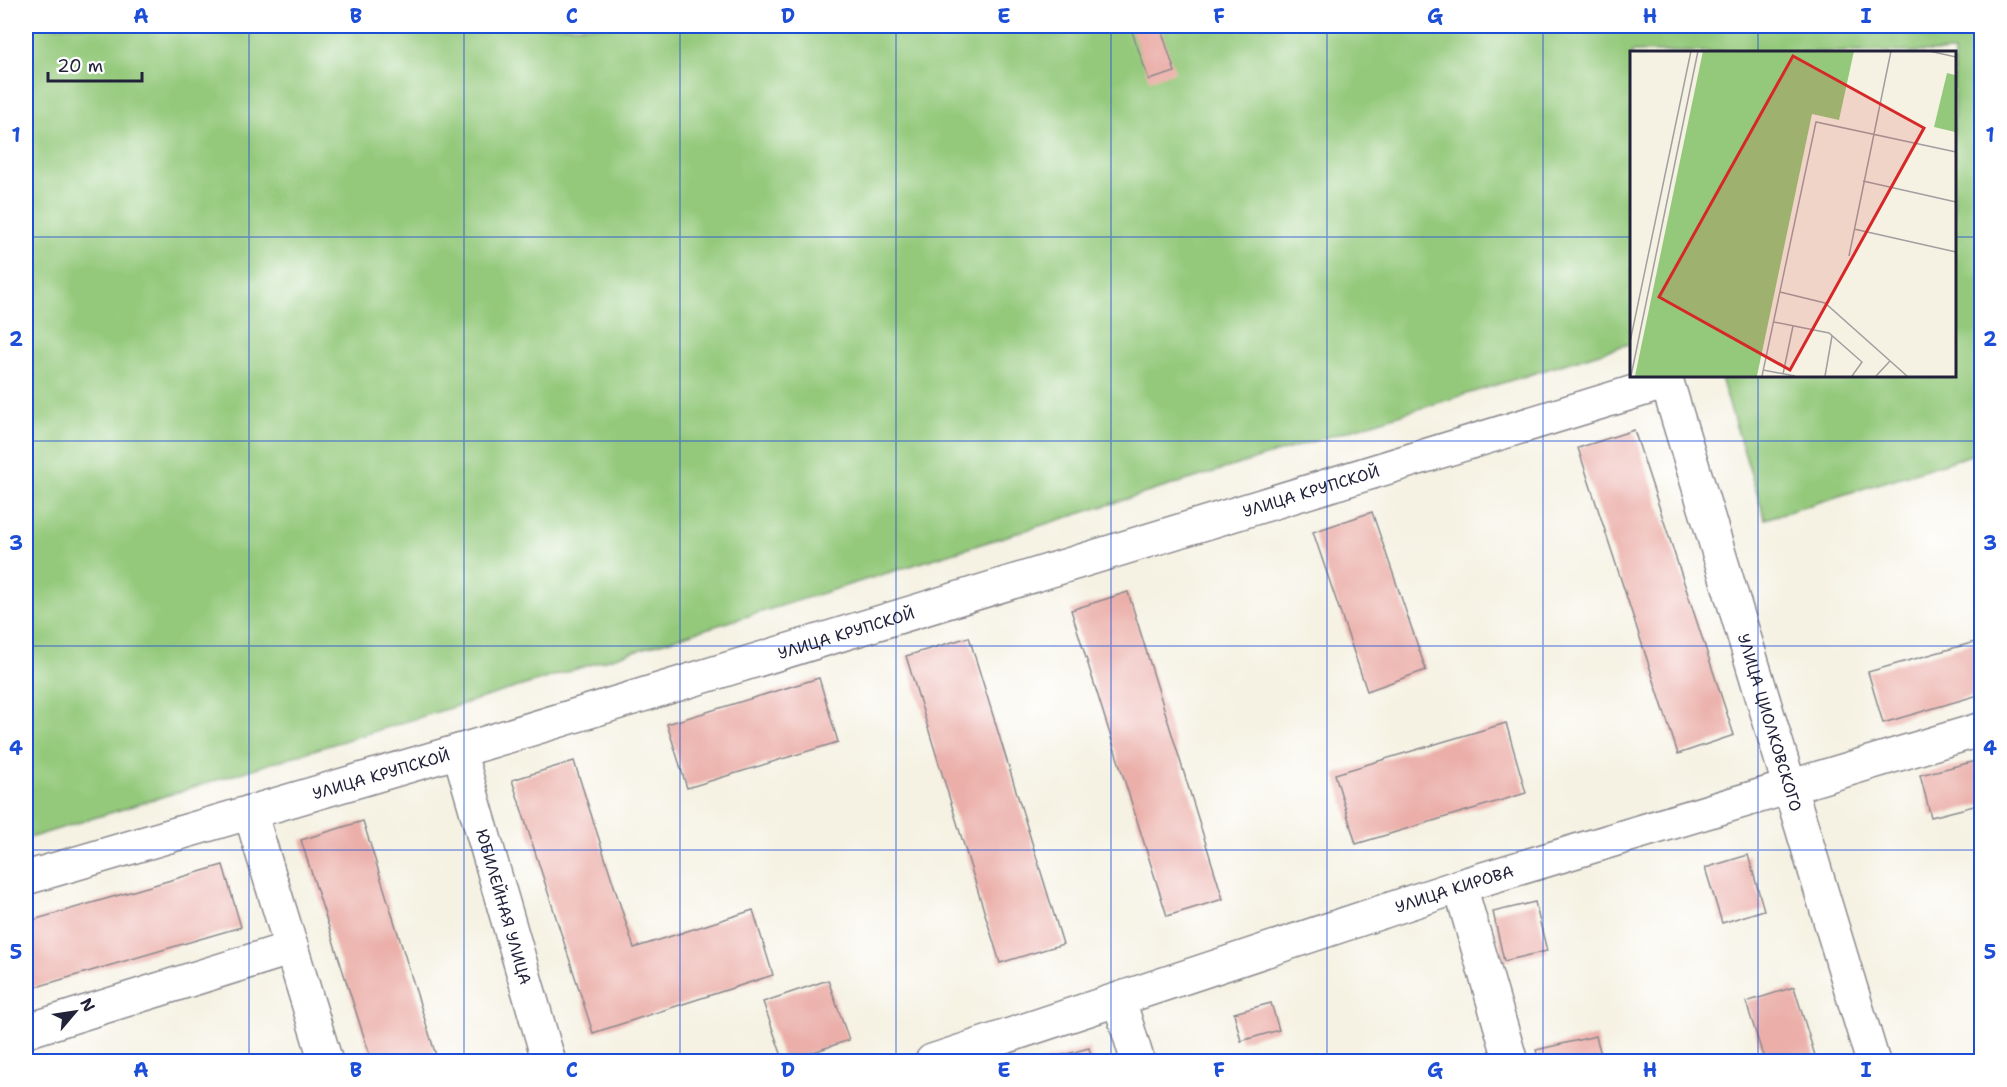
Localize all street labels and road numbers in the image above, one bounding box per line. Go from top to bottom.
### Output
street label: УЛИЦА КРУПСКОЙ [1240,460,1382,522]
street label: УЛИЦА КРУПСКОЙ [775,602,917,664]
street label: УЛИЦА ЦИОЛКОВСКОГО [1733,631,1806,814]
street label: УЛИЦА КРУПСКОЙ [310,744,452,804]
street label: ЮБИЛЕЙНАЯ УЛИЦА [471,827,536,987]
street label: УЛИЦА КИРОВА [1393,861,1516,918]

